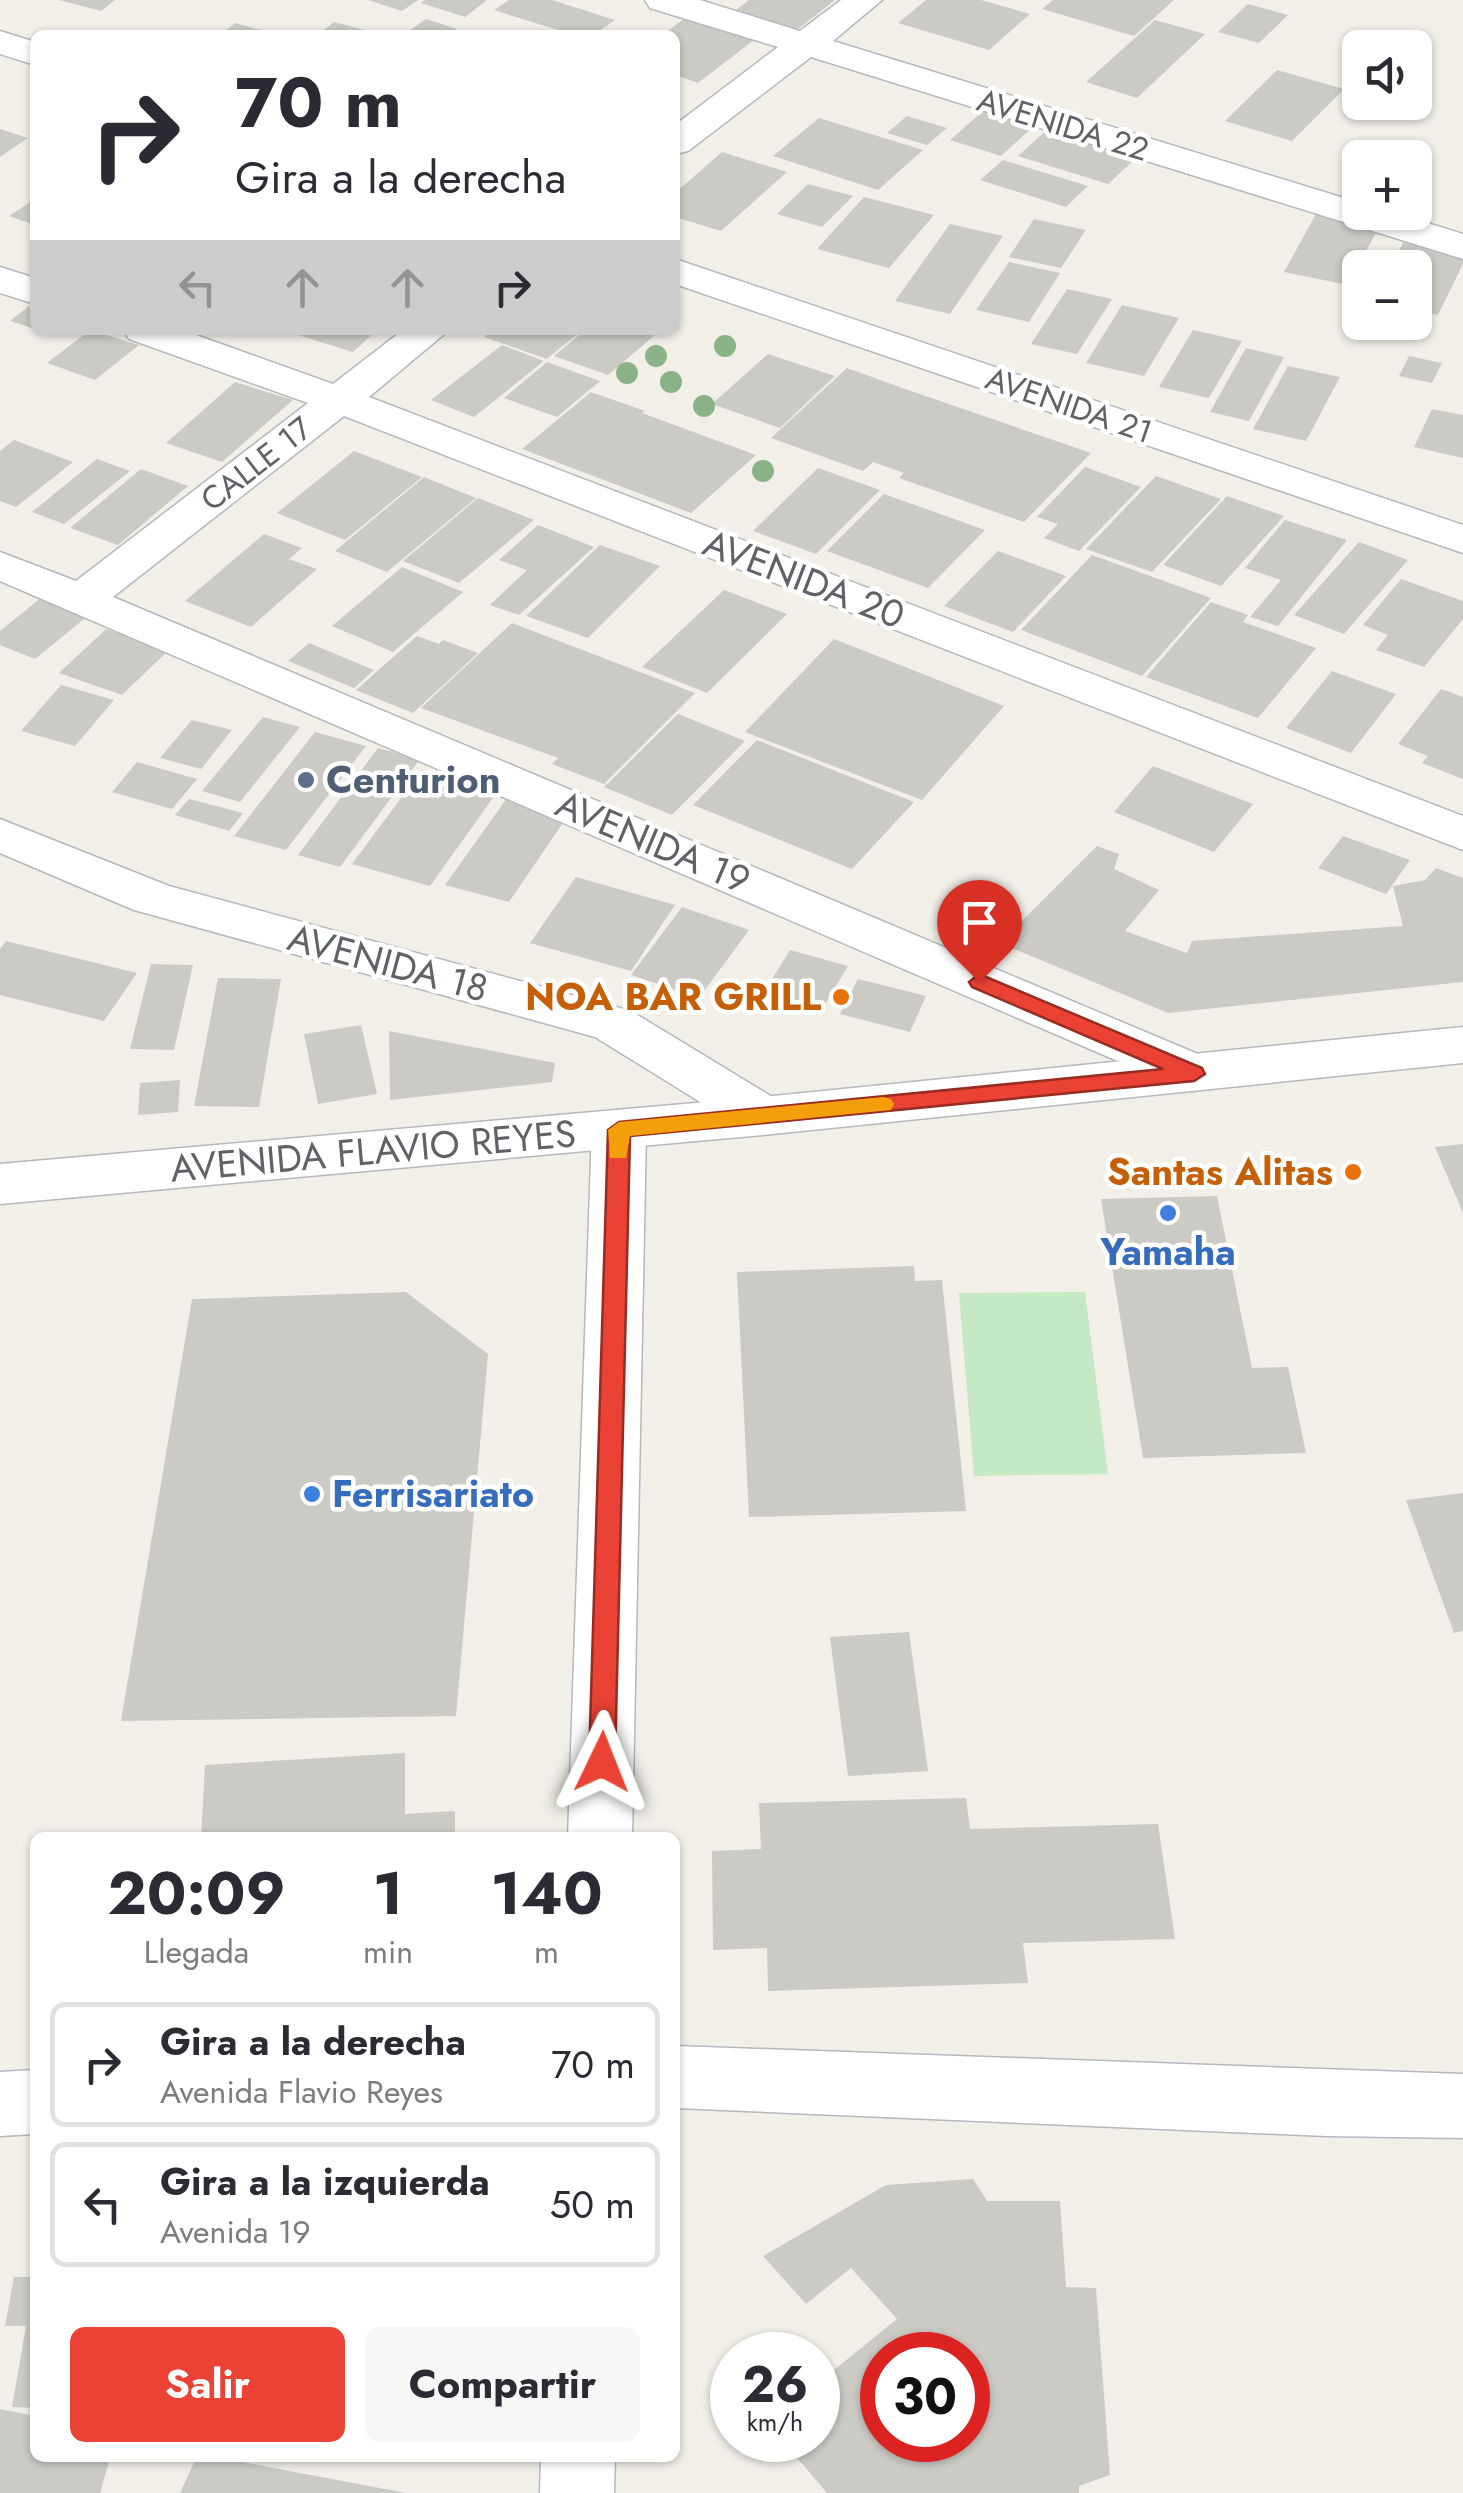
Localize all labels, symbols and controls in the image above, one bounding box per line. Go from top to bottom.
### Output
map controls [1342,30,1432,340]
button: sound [1342,30,1432,120]
text: 70 m [235,52,402,153]
icon: right [70,70,200,200]
street label: AVENIDA 22 [972,77,1154,173]
button: + [1342,140,1432,230]
text: Gira a la derecha [235,145,566,210]
button: − [1342,250,1432,340]
icon: left [170,260,225,315]
icon: ahead [275,260,330,315]
icon: ahead [380,260,435,315]
icon: right [485,260,540,315]
street label: AVENIDA 21 [980,355,1158,455]
street label: CALLE 17 [191,406,321,522]
street label: AVENIDA 20 [696,515,913,642]
place label: Centurion [326,752,501,807]
marker: Centurion [295,769,317,791]
street label: AVENIDA 19 [548,776,759,907]
pin [937,880,1022,983]
icon: arrive [952,895,1007,950]
street label: AVENIDA 18 [282,909,494,1016]
place label: NOA BAR GRILL [525,969,821,1024]
marker: NOA BAR GRILL [830,986,852,1008]
street label: AVENIDA FLAVIO REYES [168,1105,578,1196]
place label: Santas Alitas [1107,1144,1333,1199]
marker: Santas Alitas [1342,1161,1364,1183]
marker: Yamaha [1157,1202,1179,1224]
place label: Yamaha [1099,1224,1236,1279]
place label: Ferrisariato [332,1466,534,1521]
marker: Ferrisariato [301,1483,323,1505]
position arrow [550,1710,654,1814]
text: 20:09 [107,1850,286,1937]
text: 1 [373,1850,403,1937]
text: 140 [490,1850,603,1937]
text: Llegada [144,1929,249,1975]
text: min [363,1929,413,1975]
text: m [534,1929,559,1975]
text: Gira a la derecha [160,2014,466,2069]
icon: right [75,2037,130,2092]
text: 70 m [551,2037,635,2092]
text: Avenida Flavio Reyes [160,2069,443,2115]
text: Gira a la izquierda [160,2154,490,2209]
icon: left [75,2177,130,2232]
text: 50 m [550,2177,635,2232]
text: Avenida 19 [160,2209,311,2255]
button: Salir [70,2327,345,2442]
button: Compartir [365,2327,640,2442]
speed limit sign: 30 [860,2332,990,2462]
text: 26 [742,2348,808,2421]
text: km/h [747,2404,803,2440]

